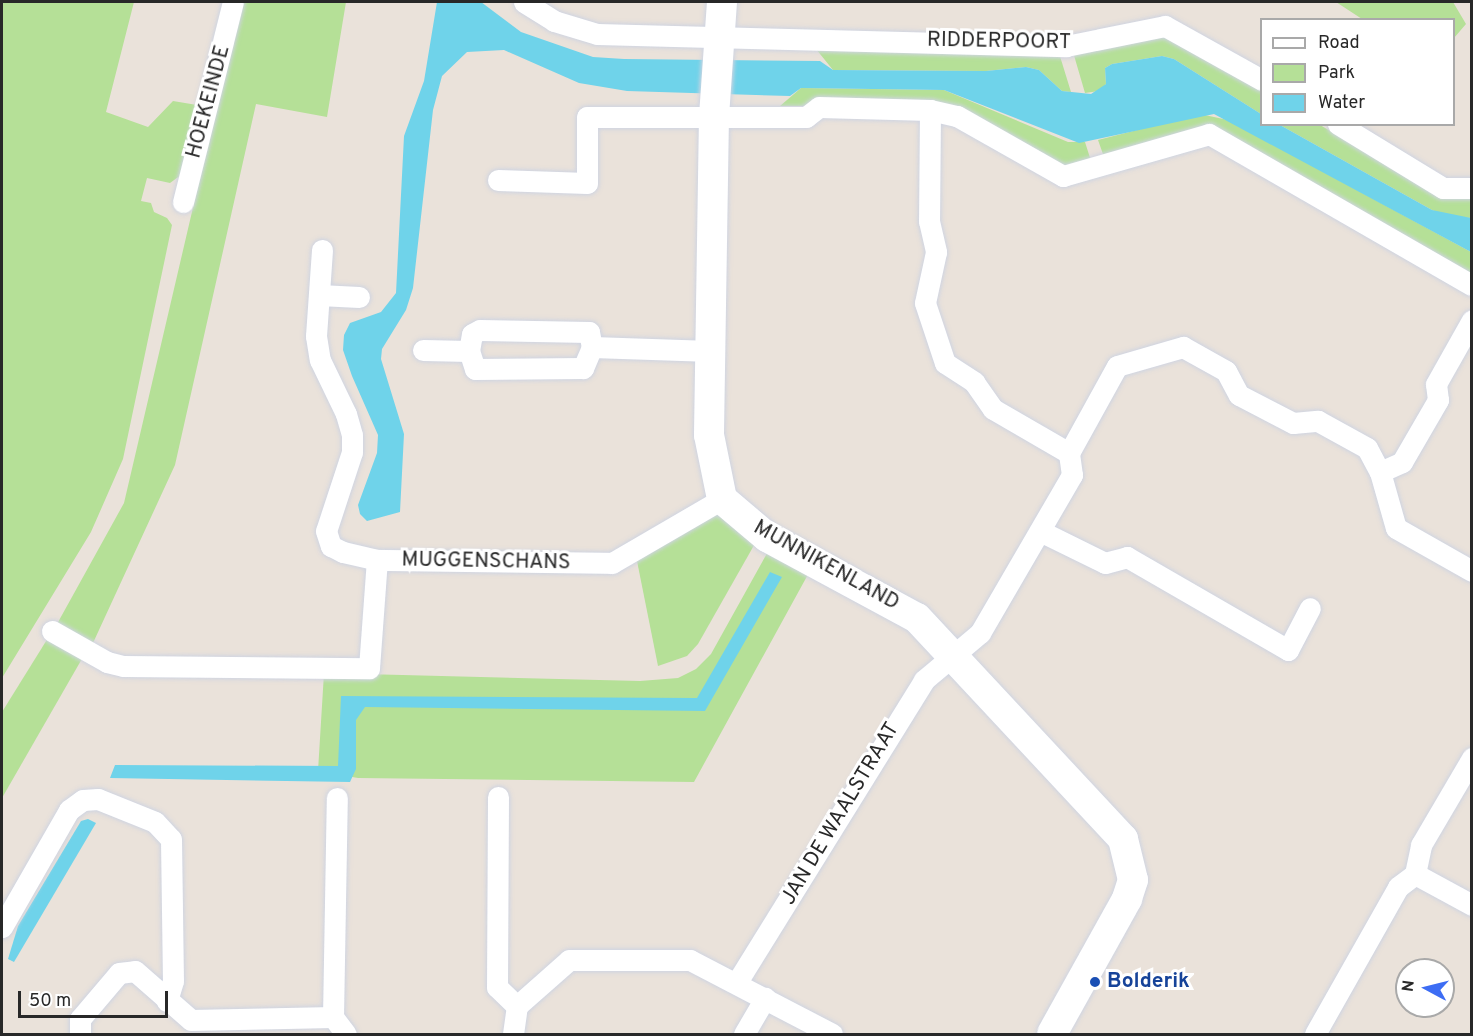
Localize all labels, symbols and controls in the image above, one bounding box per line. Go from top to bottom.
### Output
legend [1260,18,1455,126]
street label: RIDDERPOORT [927,28,1071,56]
text: Road [1318,32,1360,55]
street label: HOEKEINDE [182,43,236,161]
text: Park [1318,62,1355,85]
text: Water [1318,92,1365,115]
street label: MUNNIKENLAND [749,515,903,617]
street label: MUGGENSCHANS [401,548,571,576]
street label: JAN DE WAALSTRAAT [776,718,906,910]
north arrow [1395,958,1455,1018]
place label: Bolderik [1107,969,1190,995]
marker: Bolderik [1088,975,1102,989]
scale bar [21,979,171,1017]
text: N [1398,979,1420,993]
text: 50 m [29,990,71,1013]

